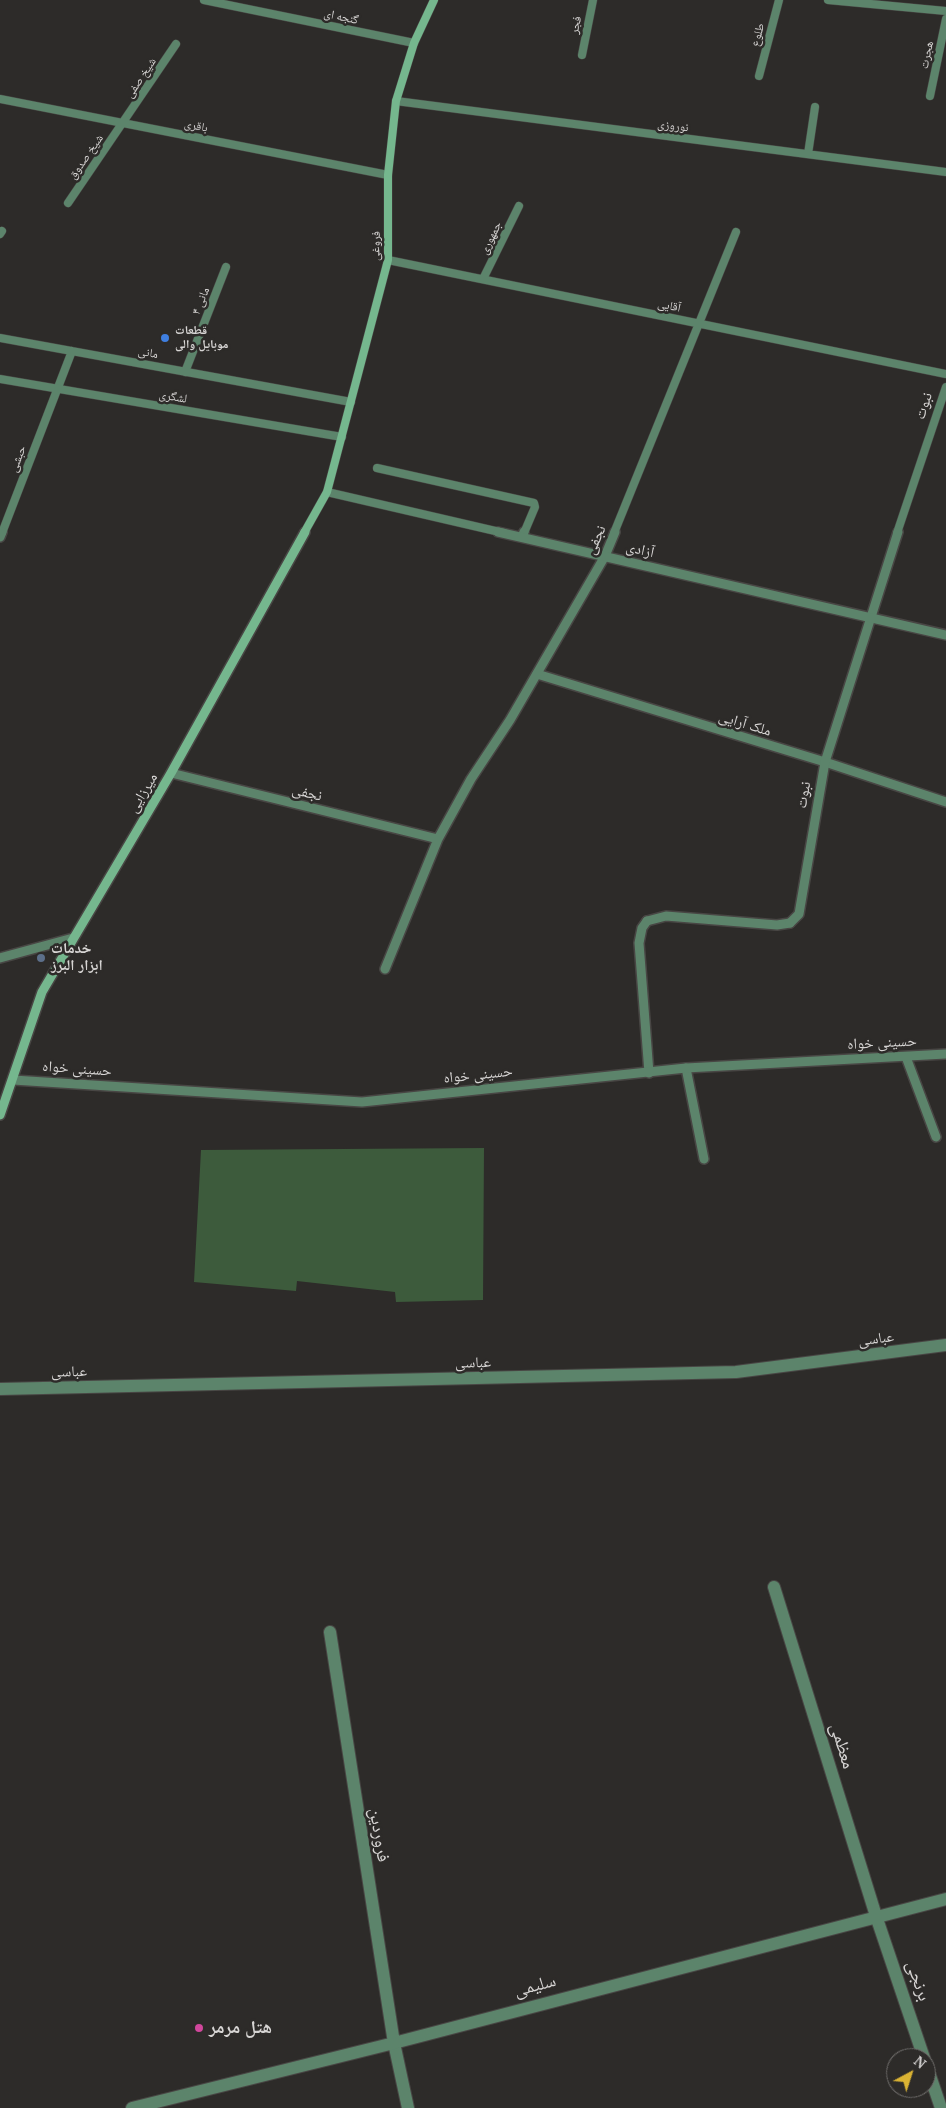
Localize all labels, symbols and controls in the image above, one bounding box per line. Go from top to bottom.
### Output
street label: گنجه ای [322,6,360,28]
street label: فجر [567,15,585,35]
street label: طلوع [748,22,768,48]
street label: هجرت [917,40,937,70]
street label: شیخ صفی [122,55,160,101]
street label: باقری [183,117,209,135]
street label: نوروزی [657,117,689,135]
street label: شیخ صدوق [65,132,107,182]
street label: جمهوری [477,219,505,257]
street label: فروغی [368,231,384,261]
street label: مانی ۴ [189,285,213,317]
street label: آقایی [656,297,682,315]
place label: قطعات موبایل والی [175,324,228,352]
marker: قطعات موبایل والی [159,332,171,344]
street label: مانی [137,344,159,362]
street label: لشگری [158,387,188,407]
street label: نبوت [911,390,937,422]
street label: حبشی [6,444,30,474]
street label: نجفی [582,523,610,557]
street label: آزادی [624,538,656,562]
street label: ملک آرایی [716,707,774,741]
street label: میرزایی [124,770,162,816]
street label: نبوت [793,780,815,810]
street label: نجفی [290,781,324,805]
place label: خدمات ابزار البرز [51,940,103,975]
marker: خدمات ابزار البرز [35,952,47,964]
street label: حسینی خواه [847,1032,917,1054]
street label: حسینی خواه [42,1058,112,1080]
street label: حسینی خواه [443,1062,513,1088]
street label: عباسی [857,1328,895,1350]
street label: عباسی [455,1354,491,1372]
street label: عباسی [51,1363,87,1381]
street label: معظمی [825,1720,859,1772]
street label: فروردین [364,1806,394,1864]
street label: برنجی [901,1958,935,2004]
street label: سلیمی [512,1970,558,2002]
place label: هتل مرمر [209,2017,272,2039]
marker: هتل مرمر [193,2022,205,2034]
north arrow [886,2048,936,2098]
text: N [910,2051,930,2073]

